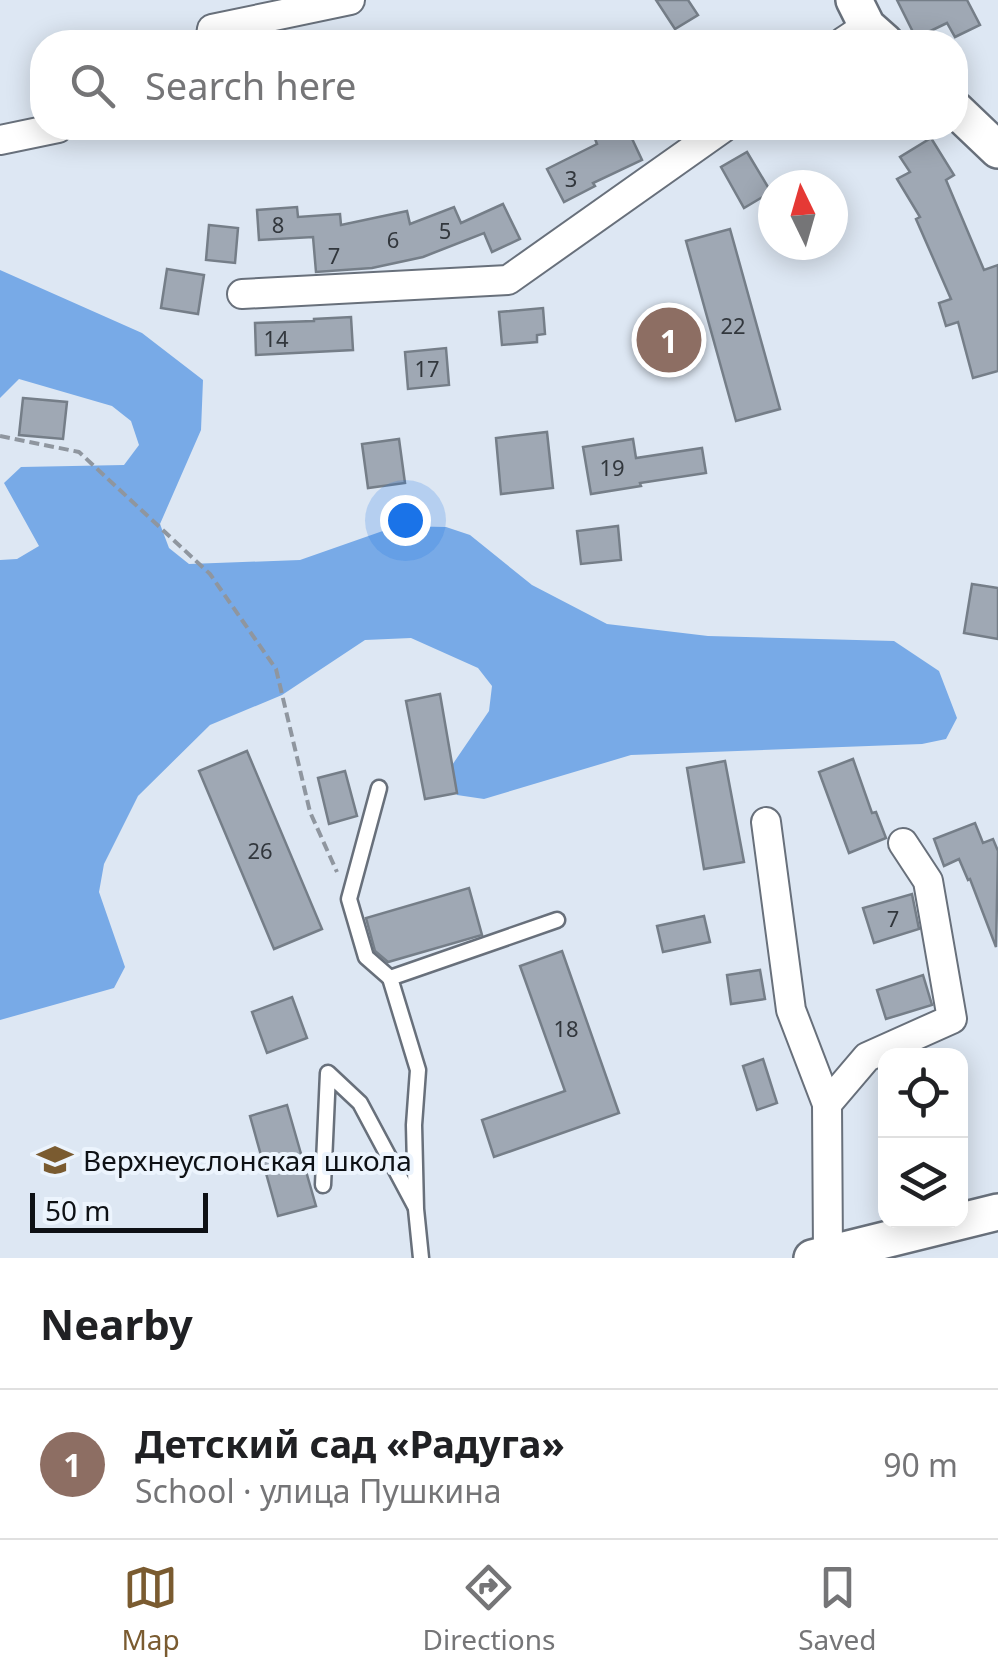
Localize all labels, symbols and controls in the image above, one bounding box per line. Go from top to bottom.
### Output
search box [30,30,968,140]
icon: search [65,58,120,113]
text: Search here [145,59,356,111]
house number: 3 [565,163,577,193]
north arrow [758,170,848,260]
house number: 8 [272,209,284,239]
house number: 5 [439,215,451,245]
house number: 6 [387,224,399,254]
house number: 7 [328,240,340,270]
pin: 1 [636,302,702,378]
house number: 22 [720,310,746,340]
house number: 14 [263,323,289,353]
house number: 17 [414,353,440,383]
house number: 19 [599,452,625,482]
your location [380,495,431,546]
house number: 26 [247,835,273,865]
house number: 7 [887,903,899,933]
house number: 18 [553,1013,579,1043]
map controls [878,1048,968,1228]
button: locate [878,1048,968,1138]
button: layers [878,1138,968,1228]
school or university icon: Верхнеуслонская школа [36,1141,74,1179]
place label: Верхнеуслонская школа [83,1141,412,1179]
scale bar [30,1188,208,1232]
text: 50 m [45,1191,111,1229]
text: Nearby [40,1295,193,1352]
text: Детский сад «Радуга» [135,1417,565,1469]
text: 1 [63,1443,82,1486]
text: 90 m [883,1443,958,1486]
text: School · улица Пушкина [135,1469,502,1512]
tab: Map [121,1560,180,1658]
tab: Directions [423,1560,555,1658]
tab: Saved [798,1560,877,1658]

